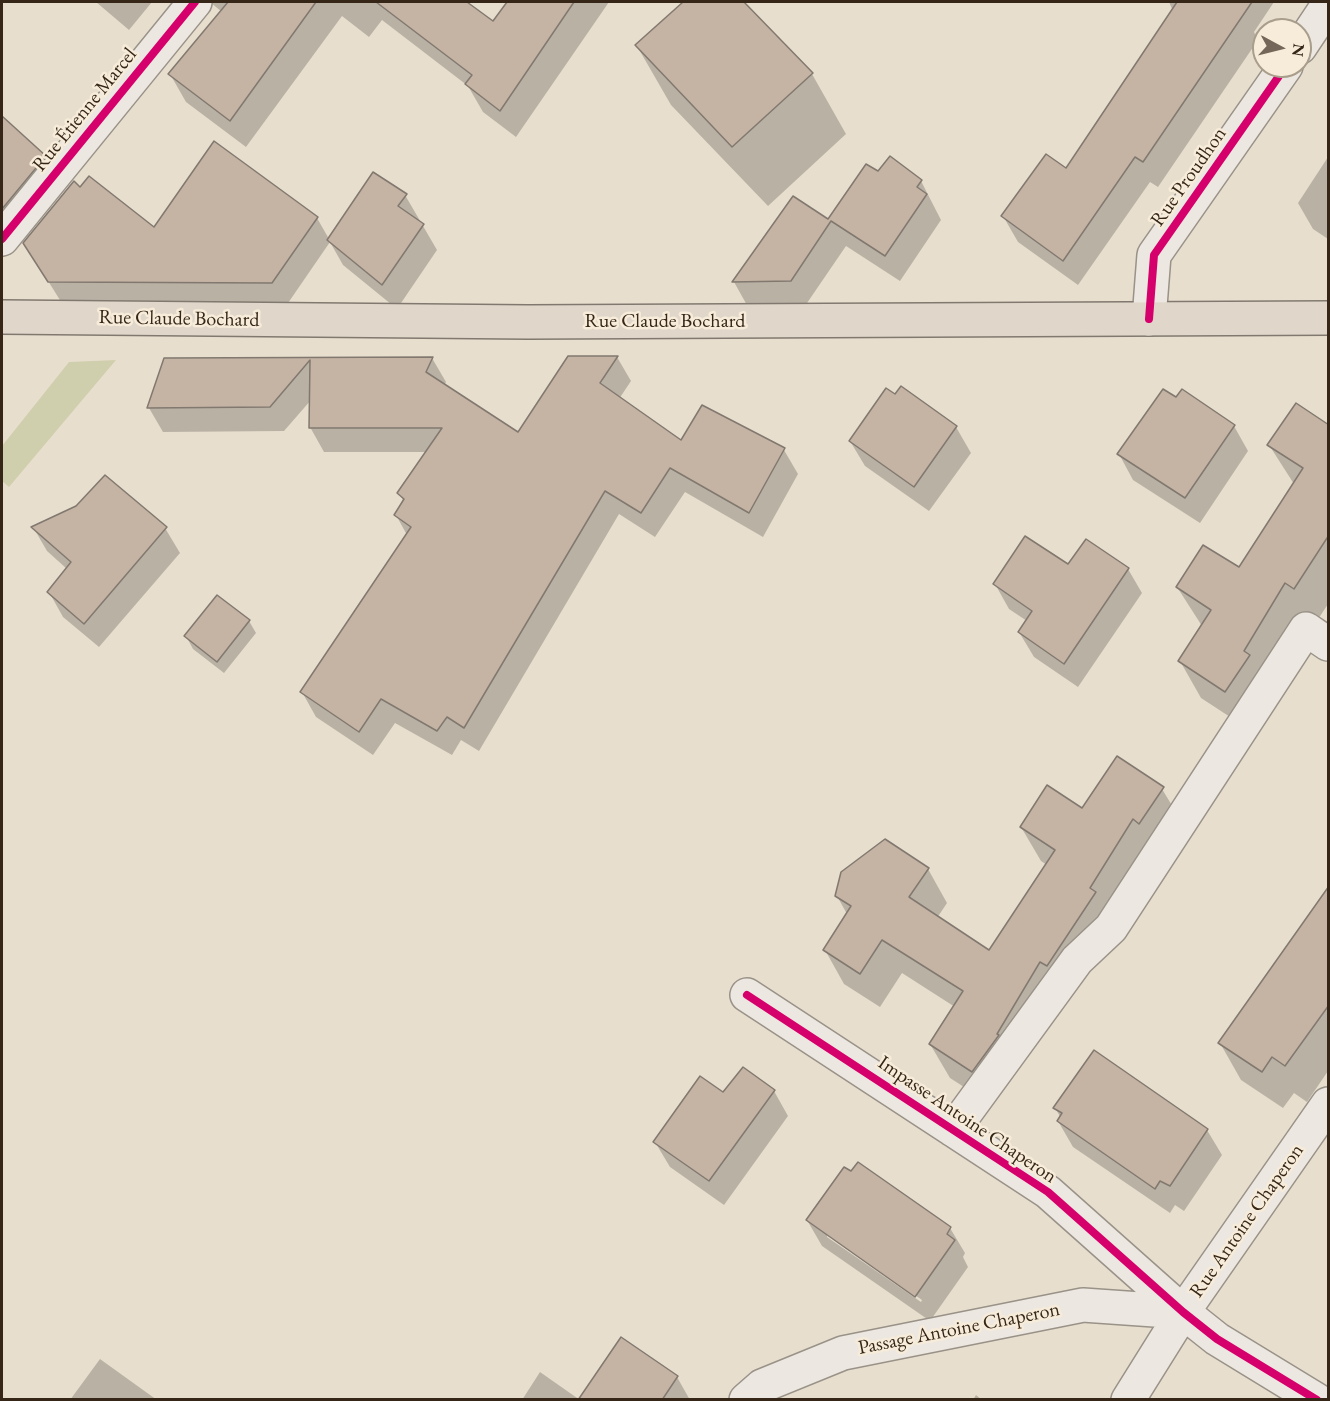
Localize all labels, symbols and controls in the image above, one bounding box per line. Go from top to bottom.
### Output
north arrow [1252,18,1312,78]
text: N [1287,42,1310,58]
street label: Rue Étienne Marcel [28,43,142,177]
street label: Rue Proudhon [1146,123,1232,231]
street label: Rue Claude Bochard [98,306,260,332]
street label: Rue Claude Bochard [585,310,745,334]
street label: Impasse Antoine Chaperon [873,1051,1061,1189]
street label: Rue Antoine Chaperon [1185,1139,1309,1303]
street label: Passage Antoine Chaperon [856,1298,1062,1360]

